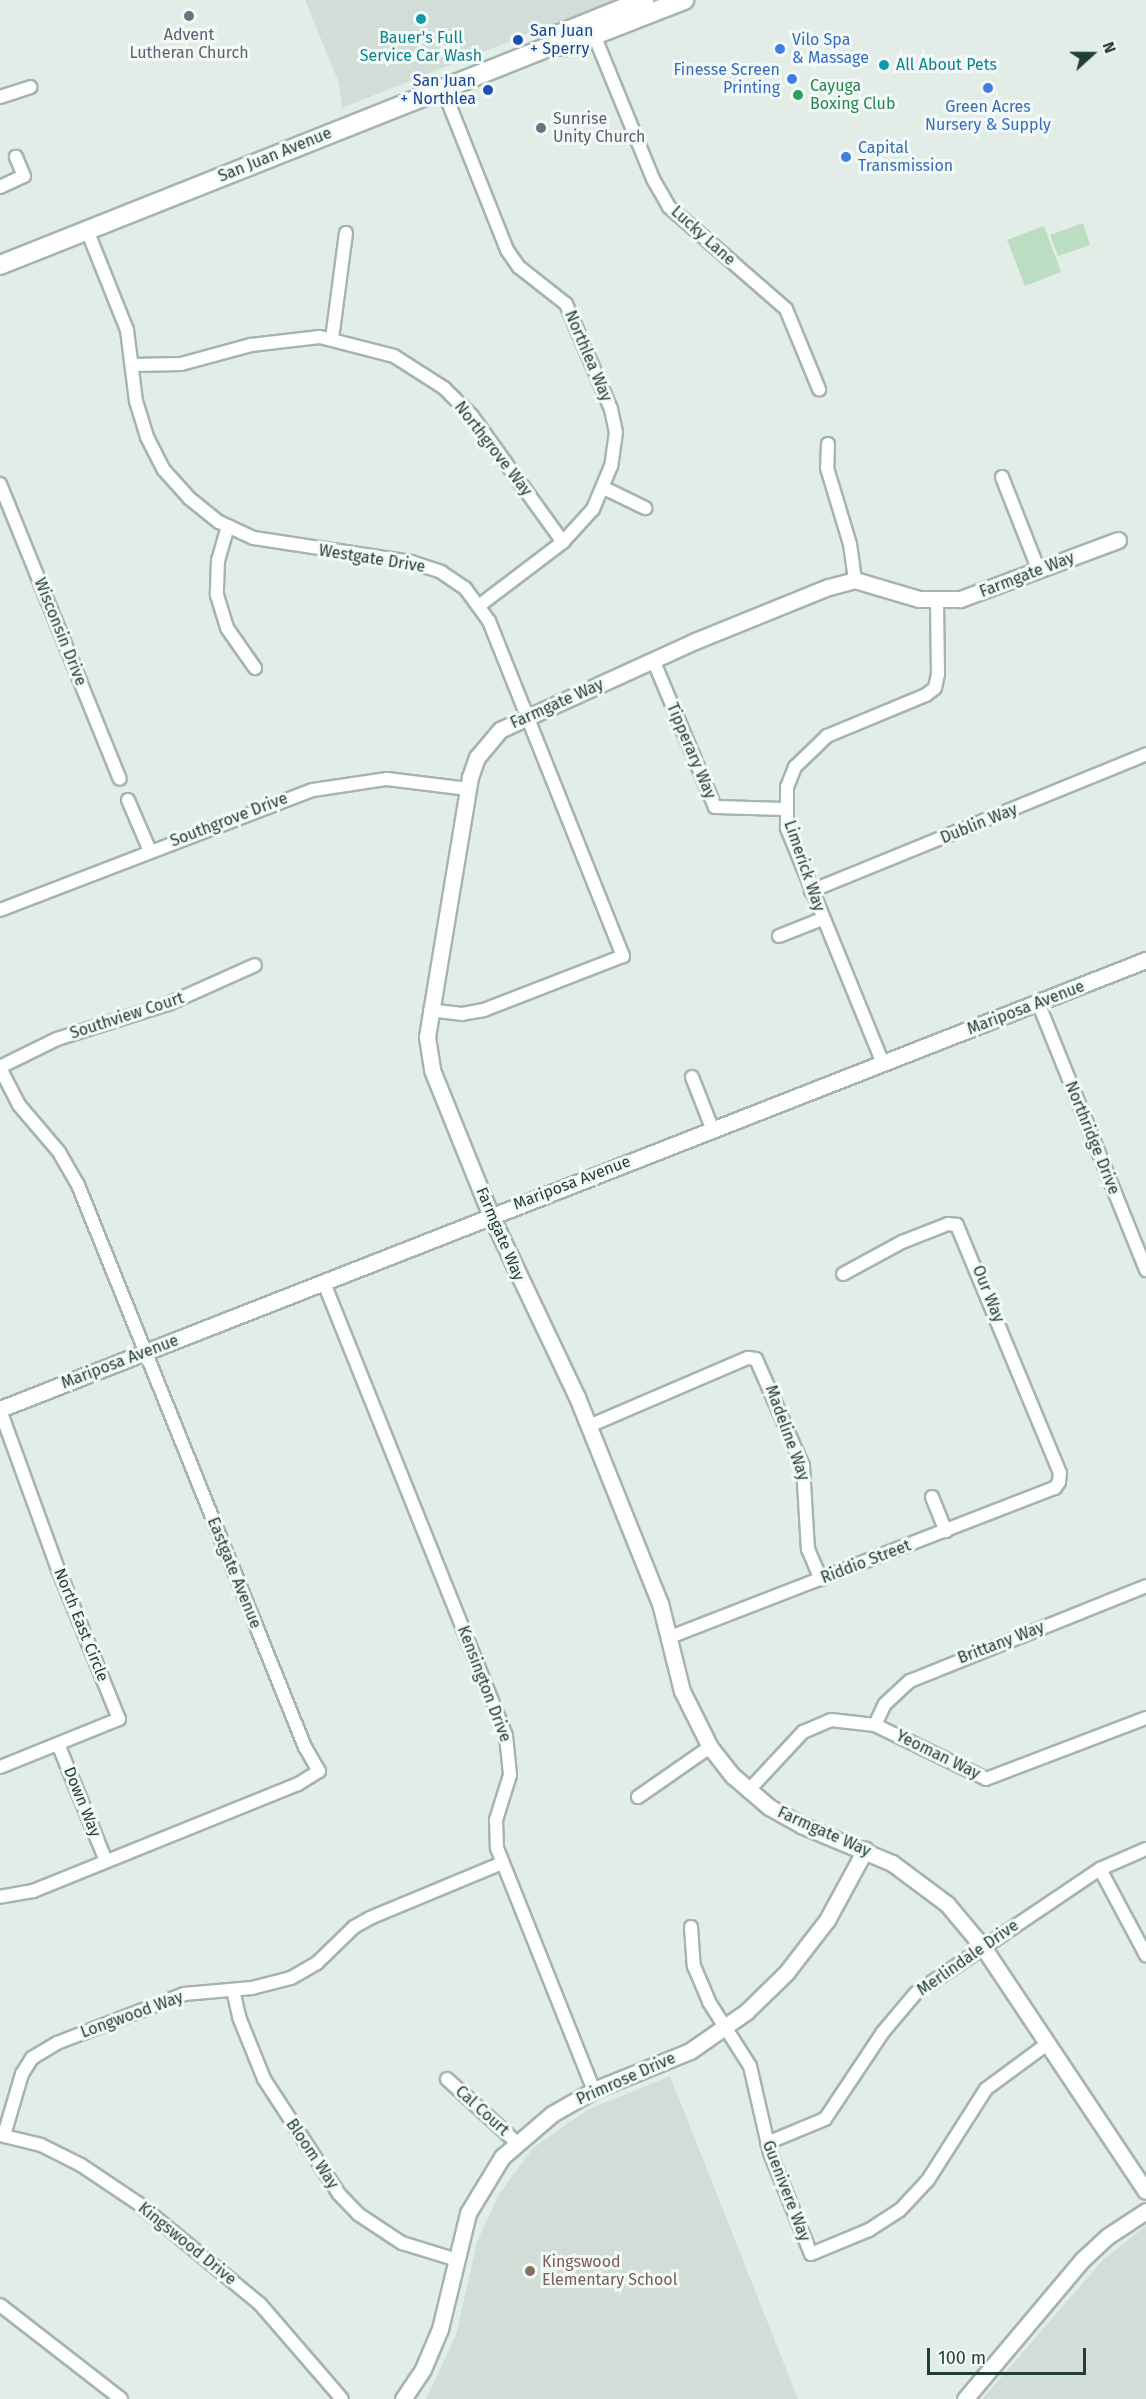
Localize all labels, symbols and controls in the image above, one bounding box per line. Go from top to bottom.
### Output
marker: Advent Lutheran Church [182,9,196,23]
marker: Bauer's Full Service Car Wash [414,12,428,26]
place label: San Juan + Sperry [530,21,593,59]
north arrow [1062,24,1122,84]
place label: Advent Lutheran Church [129,25,249,63]
place label: Bauer's Full Service Car Wash [360,28,482,66]
place label: Vilo Spa & Massage [792,30,869,68]
marker: San Juan + Sperry [511,33,525,47]
text: N [1098,39,1120,56]
marker: Vilo Spa & Massage [773,42,787,56]
place label: All About Pets [896,55,997,75]
marker: All About Pets [877,58,891,72]
place label: Finesse Screen Printing [673,60,780,98]
place label: San Juan + Northlea [400,71,476,109]
marker: Finesse Screen Printing [785,72,799,86]
place label: Cayuga Boxing Club [810,76,895,114]
marker: Green Acres Nursery & Supply [981,81,995,95]
marker: San Juan + Northlea [481,83,495,97]
marker: Cayuga Boxing Club [791,88,805,102]
place label: Green Acres Nursery & Supply [925,97,1051,135]
place label: Sunrise Unity Church [553,109,645,147]
marker: Sunrise Unity Church [534,121,548,135]
street label: San Juan Avenue [215,123,335,187]
place label: Capital Transmission [858,138,953,176]
marker: Capital Transmission [839,150,853,164]
street label: Lucky Lane [667,202,739,270]
street label: Northlea Way [560,308,616,404]
street label: Northgrove Way [450,398,536,500]
street label: Westgate Drive [317,541,427,577]
street label: Farmgate Way [977,548,1077,602]
street label: Wisconsin Drive [30,575,90,689]
street label: Farmgate Way [508,675,606,733]
street label: Tipperary Way [662,700,720,802]
street label: Southgrove Drive [168,789,290,851]
street label: Dublin Way [938,800,1020,848]
street label: Limerick Way [779,818,829,914]
street label: Mariposa Avenue [965,977,1087,1039]
street label: Southview Court [68,989,186,1043]
street label: Northridge Drive [1061,1079,1123,1197]
street label: Mariposa Avenue [511,1152,633,1214]
street label: Farmgate Way [472,1184,528,1284]
street label: Our Way [968,1263,1008,1325]
street label: Mariposa Avenue [59,1331,181,1393]
street label: Madeline Way [761,1383,813,1483]
street label: Eastgate Avenue [203,1515,265,1631]
street label: Riddio Street [818,1536,914,1588]
street label: North East Circle [50,1566,112,1684]
street label: Brittany Way [955,1618,1047,1668]
street label: Kensington Drive [453,1623,515,1745]
street label: Yeoman Way [893,1726,983,1784]
street label: Down Way [59,1764,105,1840]
street label: Farmgate Way [775,1803,873,1861]
street label: Merlindale Drive [914,1916,1022,2000]
street label: Longwood Way [78,1988,186,2042]
street label: Primrose Drive [574,2049,678,2109]
street label: Cal Court [451,2082,513,2140]
street label: Bloom Way [282,2115,342,2193]
street label: Guenivere Way [758,2138,814,2244]
street label: Kingswood Drive [134,2199,240,2289]
place label: Kingswood Elementary School [542,2252,677,2290]
marker: Kingswood Elementary School [523,2264,537,2278]
scale bar [930,2336,1089,2374]
text: 100 m [938,2347,986,2369]

